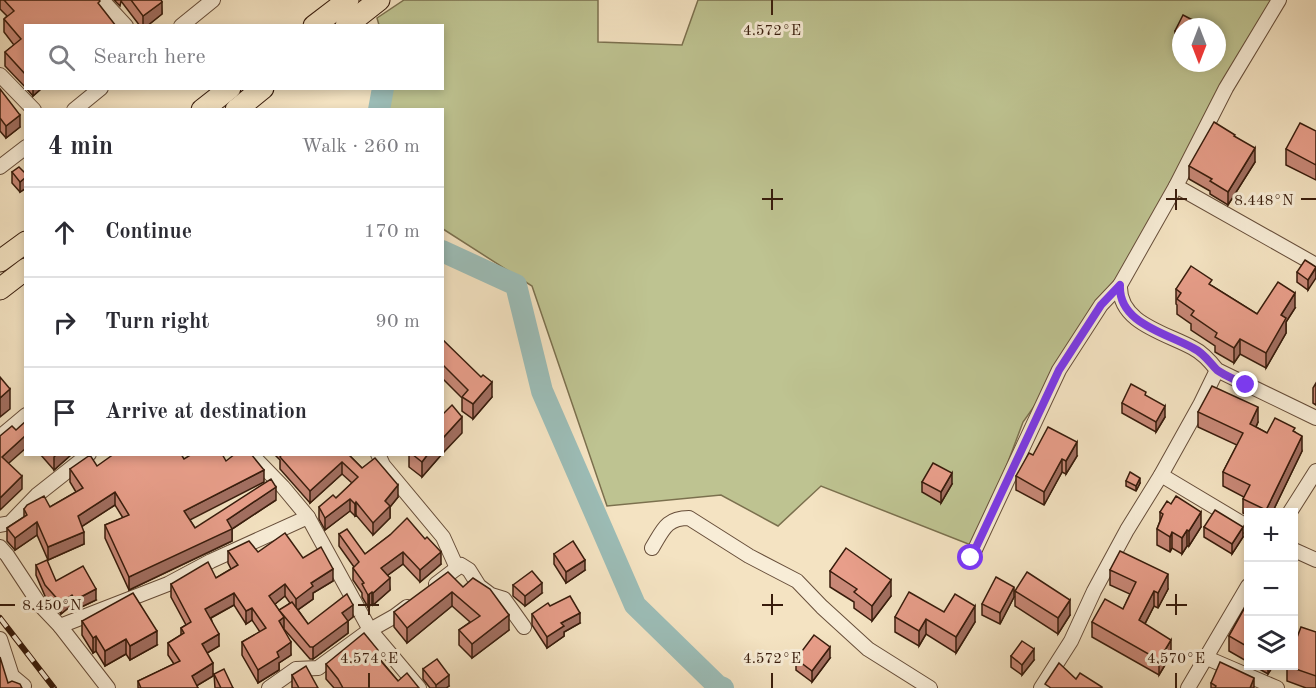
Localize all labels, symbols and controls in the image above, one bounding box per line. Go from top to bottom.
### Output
north arrow [1172,18,1226,72]
search box [24,24,444,90]
text: 4.572°E [743,24,801,39]
icon: search [45,41,78,74]
text: Search here [93,46,206,68]
text: 4 min [48,134,113,160]
text: Walk · 260 m [301,137,420,157]
text: 8.448°N [1234,194,1294,209]
icon: ahead [48,216,81,249]
text: Continue [105,221,192,243]
text: 170 m [364,222,420,242]
icon: right [48,306,81,339]
text: Turn right [105,311,209,333]
text: 90 m [375,312,420,332]
route end [1232,371,1258,397]
icon: arrive [48,396,81,429]
text: Arrive at destination [105,401,307,423]
map controls [1244,508,1298,670]
button: + [1244,508,1298,562]
route start [957,544,983,570]
button: − [1244,562,1298,616]
text: 8.450°N [22,599,82,614]
button: layers [1244,616,1298,670]
text: 4.574°E [340,652,398,667]
text: 4.572°E [743,652,801,667]
text: 4.570°E [1147,652,1205,667]

